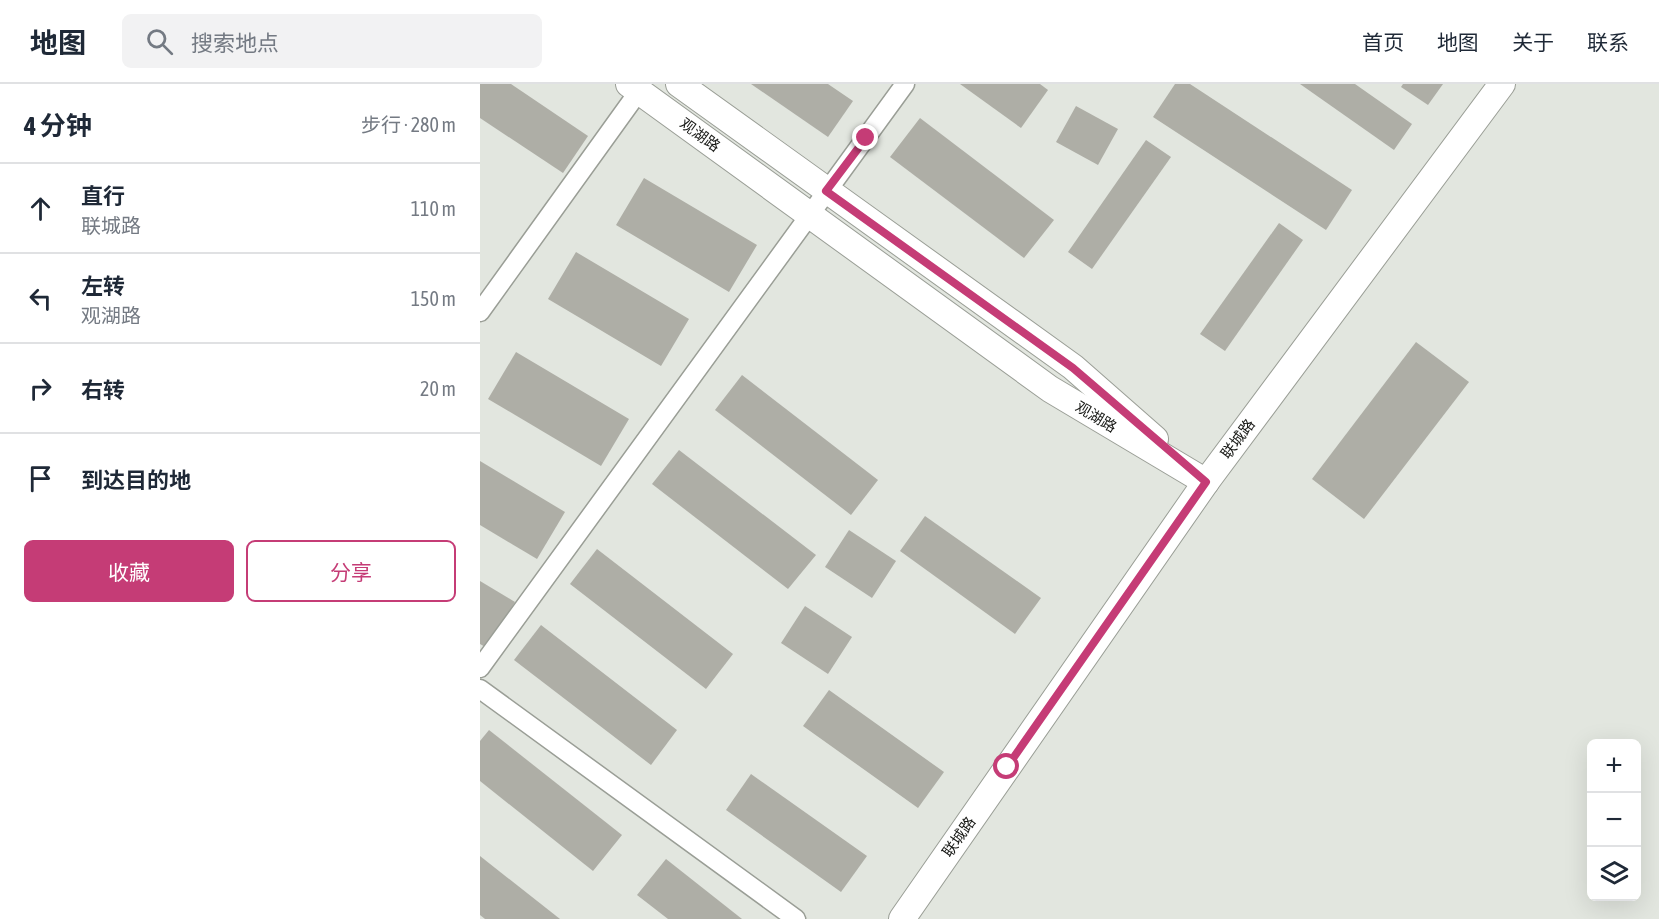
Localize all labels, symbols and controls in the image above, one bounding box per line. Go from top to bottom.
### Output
search box [122,14,542,68]
icon: search [143,25,176,58]
text: 地图 [30,27,86,59]
text: 搜索地点 [191,30,279,56]
text: 首页 [1362,30,1404,54]
text: 地图 [1437,30,1479,54]
text: 关于 [1512,30,1554,54]
text: 联系 [1587,30,1629,54]
text: 4 分钟 [24,111,92,141]
text: 步行 · 280 m [361,113,456,136]
street label: 观湖路 [677,114,723,155]
route end [852,124,878,150]
text: 直行 [81,183,125,209]
icon: ahead [24,192,57,225]
text: 110 m [411,197,456,220]
text: 联城路 [81,214,141,237]
text: 左转 [81,273,125,299]
icon: left [24,282,57,315]
text: 150 m [411,287,456,310]
text: 观湖路 [81,304,141,327]
icon: right [24,372,57,405]
text: 右转 [81,377,125,403]
text: 20 m [420,377,456,400]
street label: 观湖路 [1073,398,1120,435]
street label: 联城路 [1217,416,1258,462]
icon: arrive [24,462,57,495]
text: 到达目的地 [81,467,191,493]
button: 收藏 [24,540,234,602]
button: 分享 [246,540,456,602]
map controls [1587,739,1641,901]
button: + [1587,739,1641,793]
route start [993,753,1019,779]
button: − [1587,793,1641,847]
street label: 联城路 [939,813,978,860]
button: layers [1587,847,1641,901]

